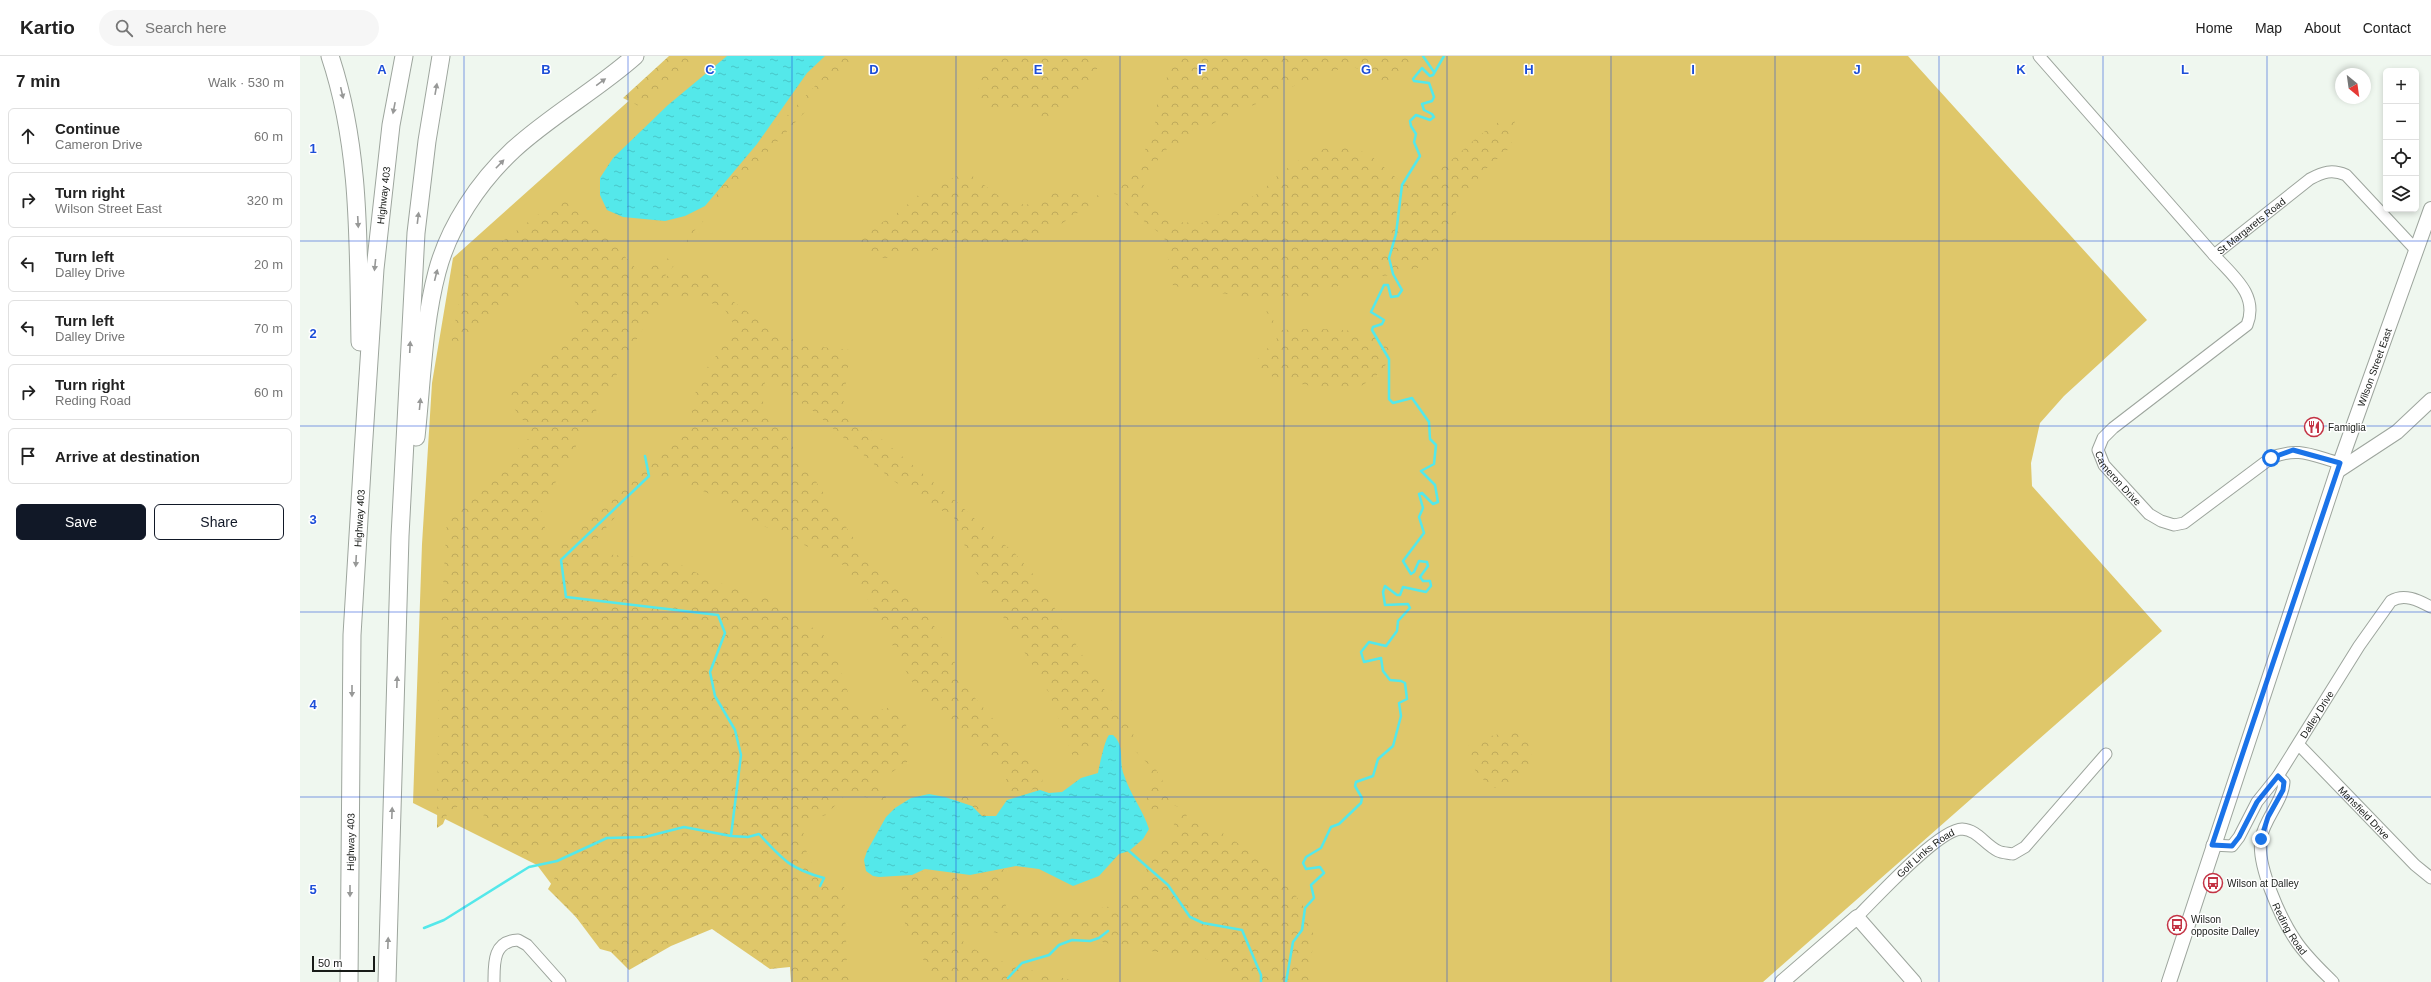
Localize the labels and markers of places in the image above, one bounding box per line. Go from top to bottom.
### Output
restaurant icon: Famiglia [2303,416,2325,438]
place label: Famiglia [2328,422,2366,433]
bus stop icon: Wilson at Dalley [2202,872,2224,894]
place label: Wilson at Dalley [2227,878,2299,889]
bus stop icon: Wilson opposite Dalley [2166,914,2188,936]
place label: Wilson opposite Dalley [2191,914,2259,937]

